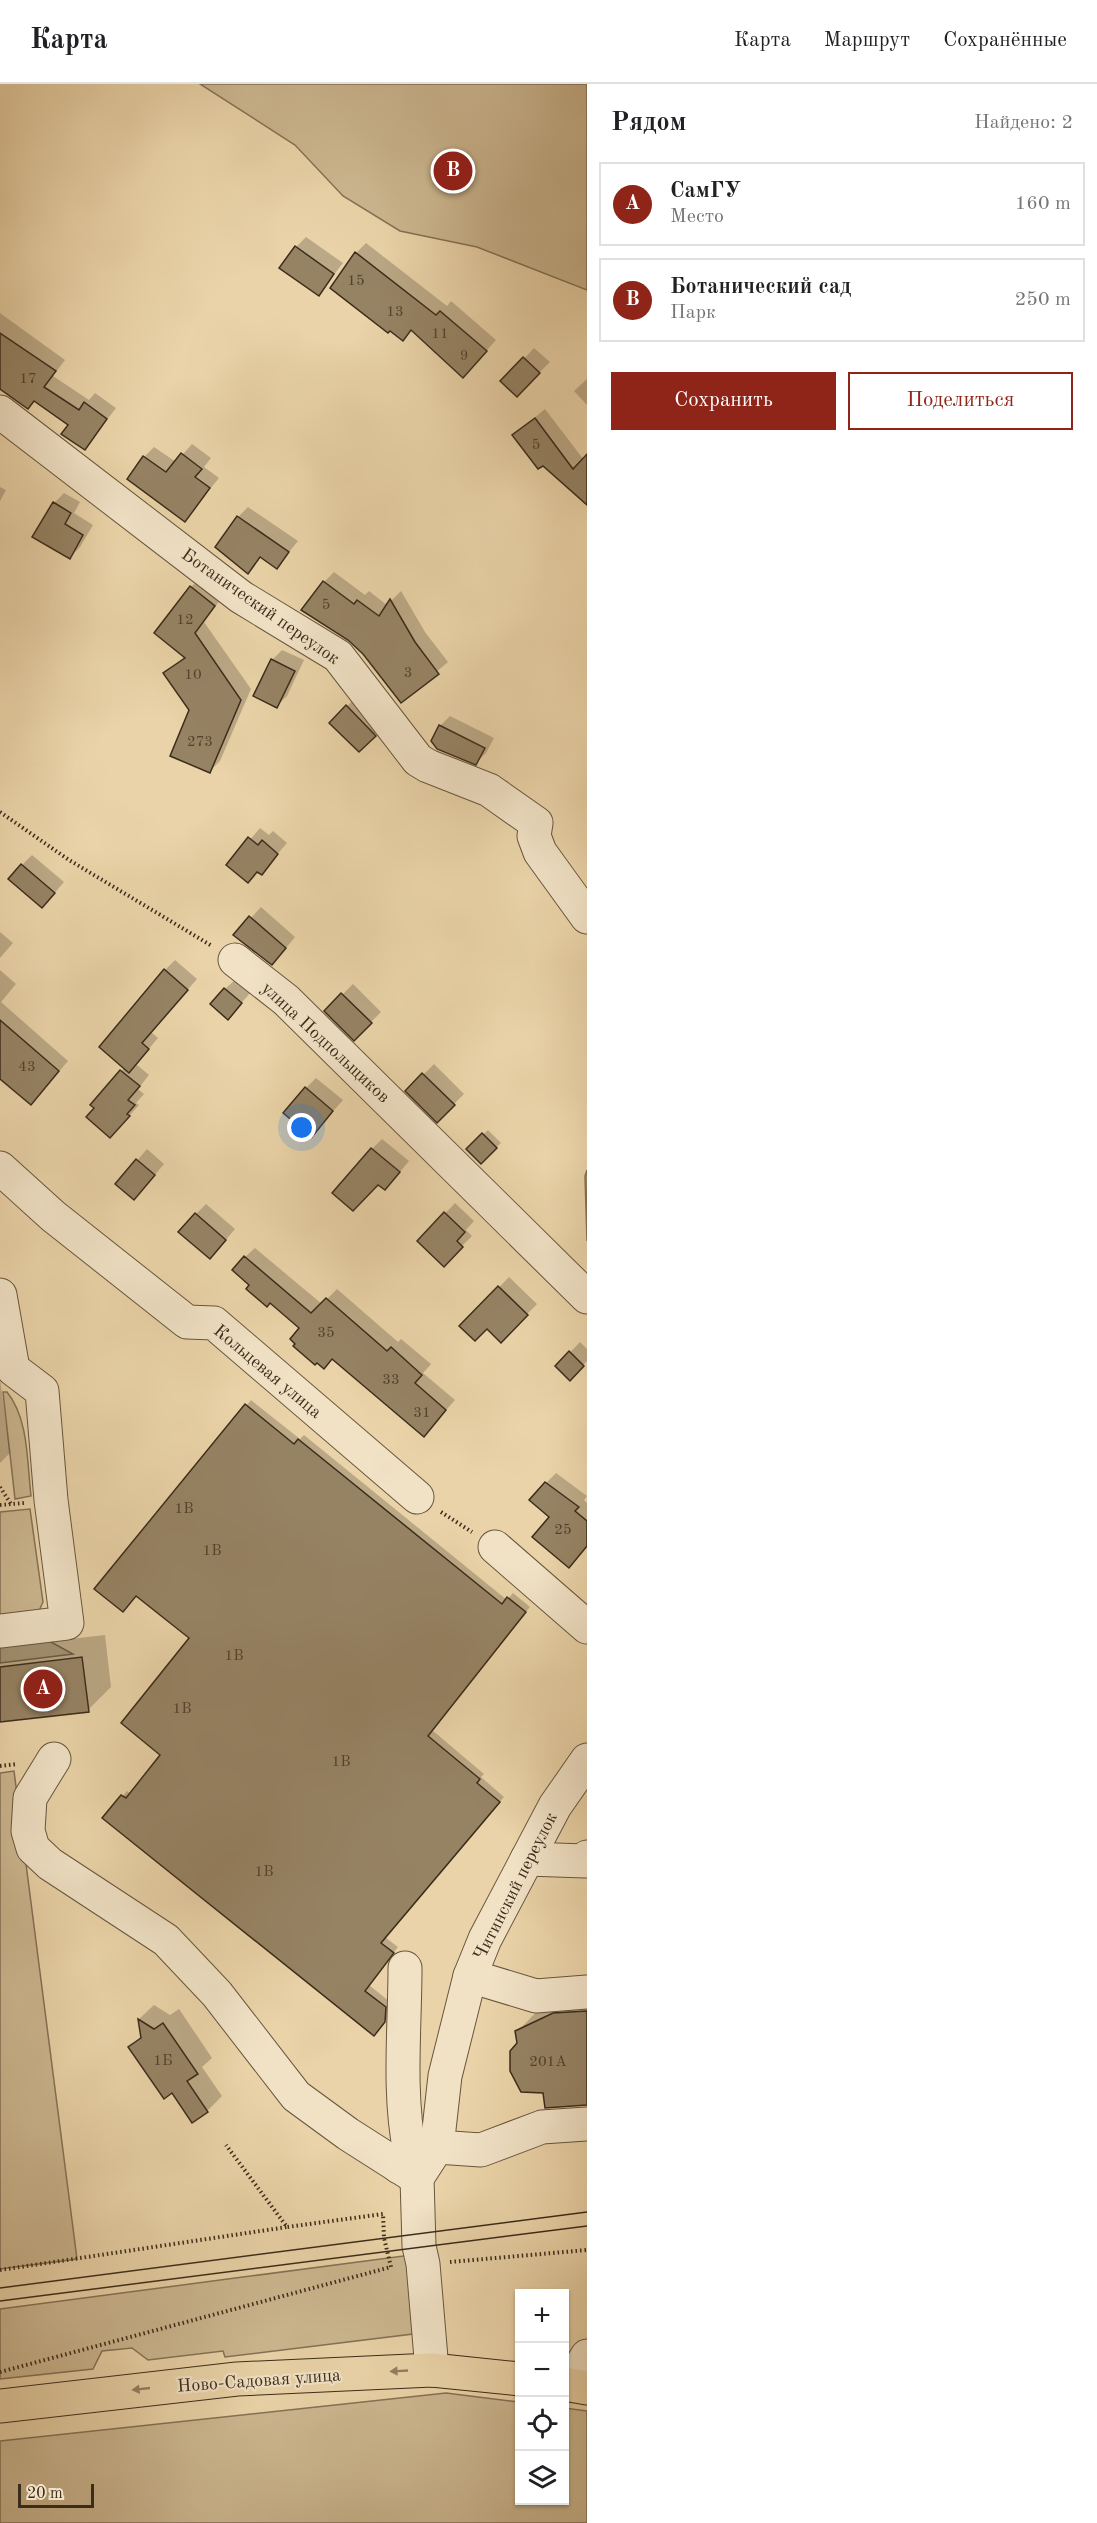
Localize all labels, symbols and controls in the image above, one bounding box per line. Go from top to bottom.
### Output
text: Карта [30,27,108,55]
text: Карта [734,30,791,51]
text: Маршрут [824,30,910,51]
text: Сохранённые [943,30,1067,51]
text: Рядом [611,110,686,136]
text: Найдено: 2 [974,113,1073,133]
pin: B [434,148,472,194]
text: СамГУ [670,180,741,202]
text: A [625,194,640,214]
text: 160 m [1015,194,1071,214]
text: Место [670,207,724,227]
house number: 15 [347,274,365,289]
text: Ботанический сад [670,276,851,298]
text: B [625,290,640,310]
text: 250 m [1015,290,1071,310]
text: Парк [670,303,716,323]
house number: 13 [386,305,404,320]
house number: 11 [431,327,449,342]
house number: 9 [460,349,468,364]
house number: 17 [19,372,37,387]
button: Сохранить [611,372,836,430]
button: Поделиться [848,372,1073,430]
house number: 5 [532,438,540,453]
street label: Ботанический переулок [178,545,343,668]
house number: 5 [322,598,330,613]
house number: 12 [176,613,194,628]
house number: 3 [404,666,412,681]
house number: 10 [184,668,202,683]
house number: 273 [187,735,213,750]
street label: улица Подпольщиков [258,979,393,1107]
house number: 43 [18,1060,36,1075]
your location [287,1113,316,1142]
street label: Кольцевая улица [210,1322,325,1422]
house number: 35 [317,1326,335,1341]
house number: 33 [382,1373,400,1388]
house number: 31 [413,1406,431,1421]
house number: 1В [174,1502,194,1517]
house number: 25 [554,1523,572,1538]
house number: 1В [202,1544,222,1559]
house number: 1В [224,1649,244,1664]
pin: A [24,1666,63,1712]
house number: 1В [172,1702,192,1717]
house number: 1В [331,1755,351,1770]
street label: Читинский переулок [471,1810,561,1963]
house number: 1В [254,1865,274,1880]
house number: 1Б [153,2054,173,2069]
house number: 201А [529,2055,567,2070]
map controls [515,2289,569,2505]
button: + [515,2289,569,2343]
button: − [515,2343,569,2397]
street label: Ново-Садовая улица [177,2366,342,2396]
one-way arrow [389,2367,408,2376]
one-way arrow [132,2384,151,2394]
button: locate [515,2397,569,2451]
button: layers [515,2451,569,2505]
scale bar [18,2481,94,2508]
text: 20 m [27,2486,63,2502]

